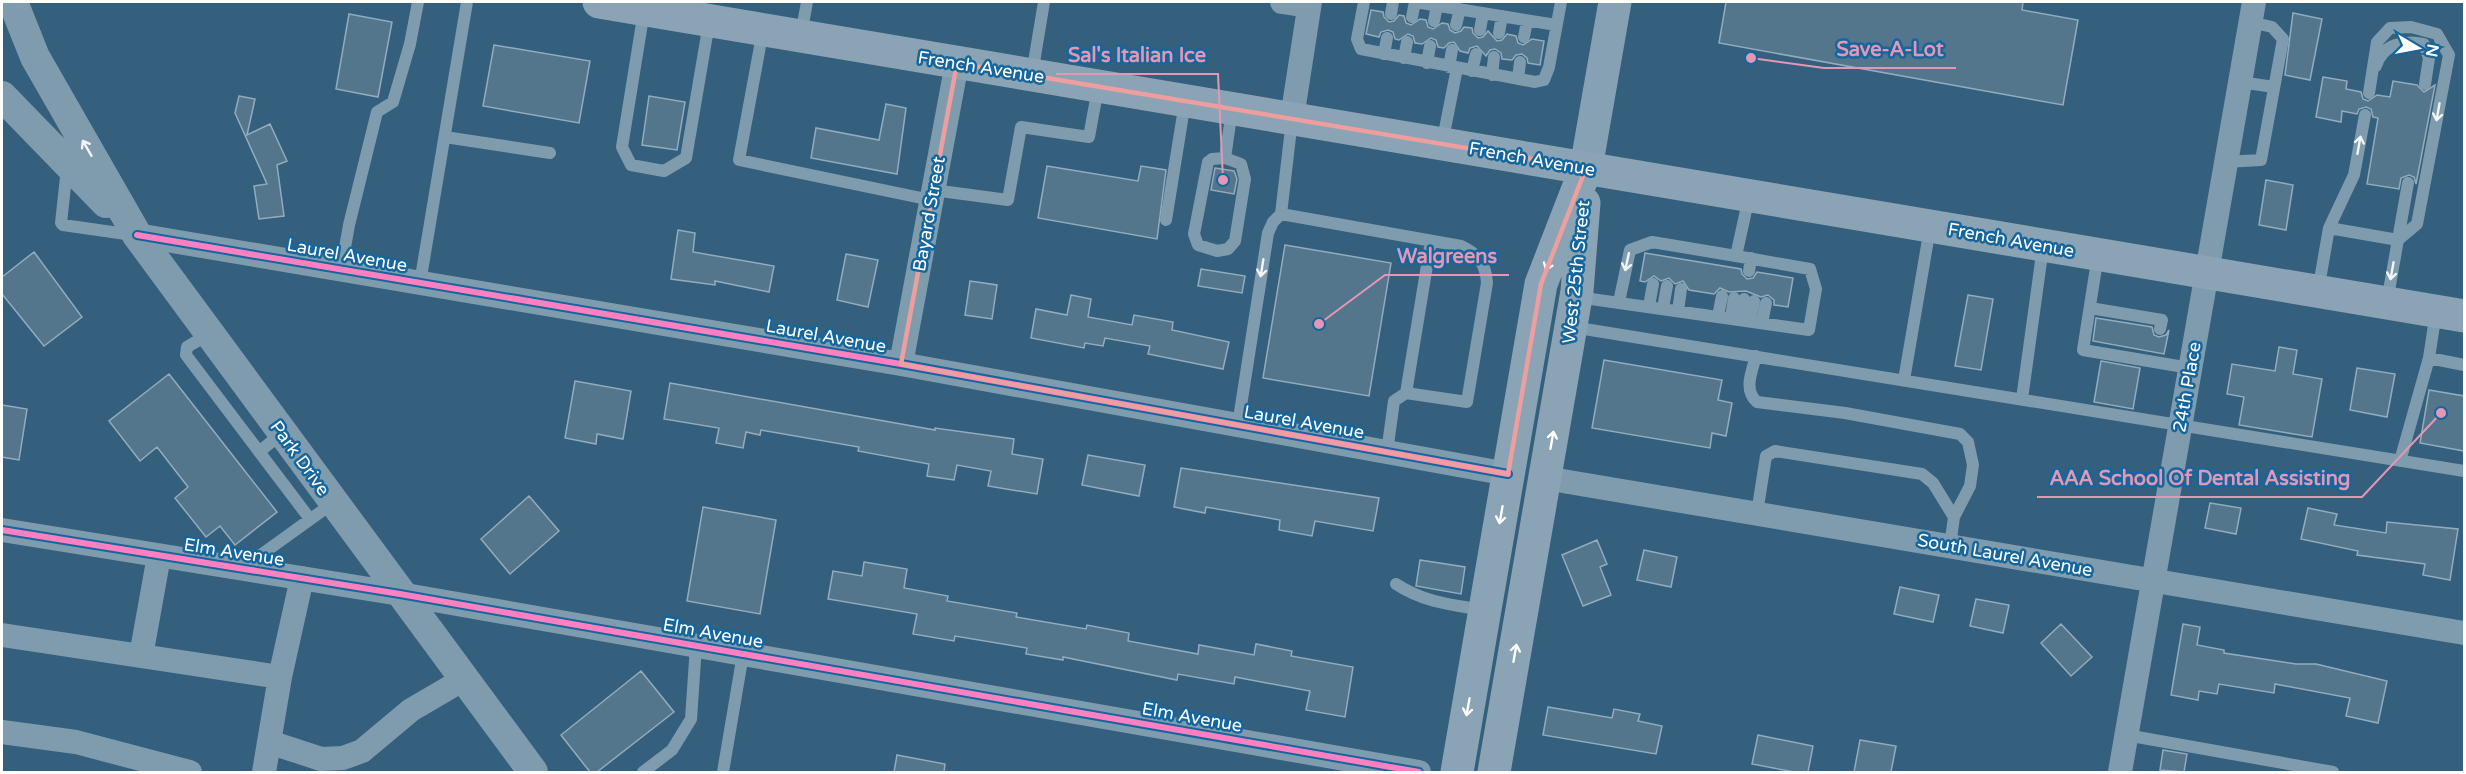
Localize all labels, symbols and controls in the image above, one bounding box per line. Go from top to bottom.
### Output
north arrow [2388,18,2448,78]
callout: Save-A-Lot [1824,30,1956,68]
callout: Sal's Italian Ice [1056,36,1218,74]
text: Save-A-Lot [1836,38,1944,62]
text: N [2421,42,2443,58]
text: Sal's Italian Ice [1068,44,1206,68]
street label: French Avenue [916,46,1046,88]
one-way arrow [2432,102,2443,121]
one-way arrow [2354,136,2365,155]
street label: French Avenue [1467,137,1597,181]
one-way arrow [81,140,93,157]
street label: Bayard Street [908,155,950,273]
street label: West 25th Street [1558,199,1594,345]
street label: French Avenue [1946,218,2076,262]
street label: Laurel Avenue [285,234,409,276]
callout: Walgreens [1385,237,1509,275]
text: Walgreens [1397,245,1497,269]
one-way arrow [1543,252,1554,271]
one-way arrow [1621,253,1633,272]
one-way arrow [1256,257,1267,277]
one-way arrow [2386,261,2397,281]
street label: Laurel Avenue [764,315,888,357]
street label: 24th Place [2168,340,2206,434]
street label: Laurel Avenue [1242,401,1366,443]
street label: Park Drive [265,416,335,500]
one-way arrow [1546,431,1557,450]
callout: AAA School Of Dental Assisting [2037,459,2362,497]
text: AAA School Of Dental Assisting [2050,467,2350,491]
one-way arrow [1496,505,1507,524]
street label: South Laurel Avenue [1916,529,2094,581]
street label: Elm Avenue [182,533,286,571]
street label: Elm Avenue [661,613,765,653]
one-way arrow [1510,643,1521,663]
street label: Elm Avenue [1140,697,1244,737]
one-way arrow [1463,697,1474,716]

